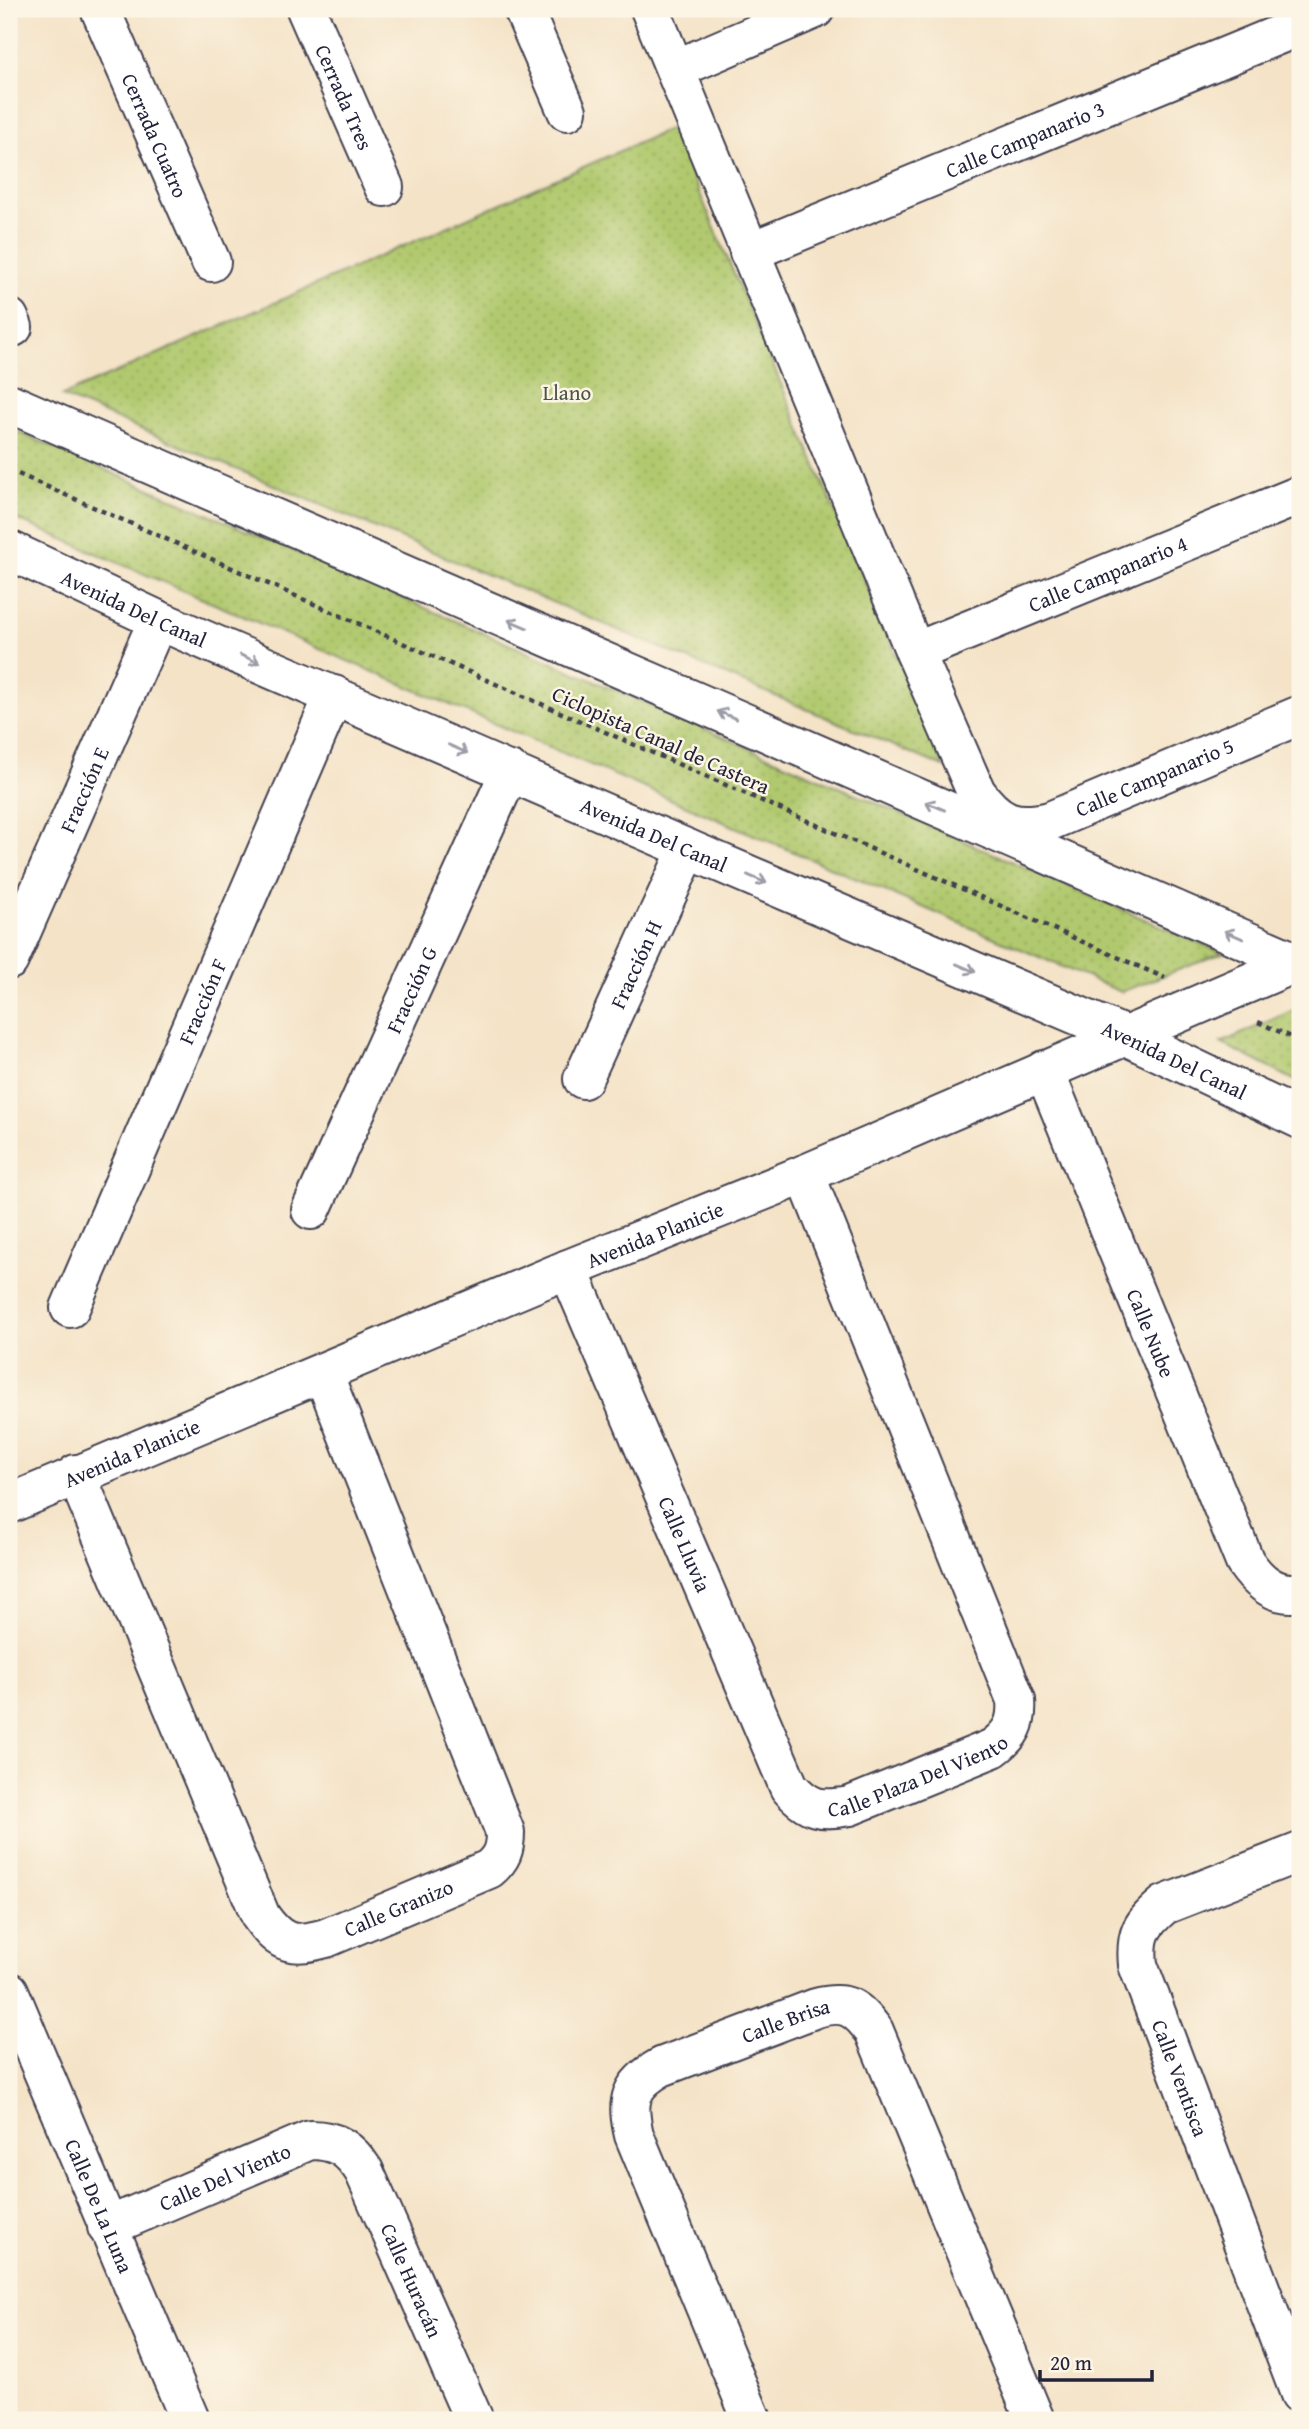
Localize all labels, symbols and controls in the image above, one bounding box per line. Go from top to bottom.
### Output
street label: Cerrada Tres [308,39,381,155]
street label: Cerrada Cuatro [114,68,196,203]
street label: Calle Campanario 3 [941,92,1109,185]
park label: Llano [543,377,591,408]
street label: Calle Campanario 4 [1023,527,1192,620]
street label: Avenida Del Canal [56,561,212,655]
one-way arrow [508,617,529,630]
one-way arrow [238,653,260,666]
street label: Ciclopista Canal de Castera [547,678,775,802]
one-way arrow [717,708,738,721]
street label: Calle Campanario 5 [1070,729,1238,824]
street label: Fracción E [51,741,116,838]
one-way arrow [447,743,469,756]
street label: Avenida Del Canal [576,789,732,880]
one-way arrow [925,798,947,811]
one-way arrow [746,873,767,886]
street label: Fracción H [602,915,669,1014]
one-way arrow [1224,928,1245,941]
street label: Fracción G [378,941,444,1038]
street label: Fracción F [170,954,234,1049]
one-way arrow [955,962,976,975]
street label: Avenida Del Canal [1097,1012,1252,1107]
street label: Avenida Planicie [582,1193,728,1276]
street label: Calle Nube [1119,1284,1183,1382]
street label: Avenida Planicie [59,1410,205,1495]
street label: Calle Lluvia [651,1491,720,1597]
street label: Calle Plaza Del Viento [827,1727,1015,1824]
street label: Calle Granizo [339,1871,458,1944]
street label: Calle Brisa [737,1990,832,2051]
street label: Calle Ventisca [1144,2015,1217,2141]
street label: Calle De La Luna [57,2134,142,2278]
street label: Calle Del Viento [154,2135,295,2218]
street label: Calle Huracán [373,2218,451,2343]
scale bar [1040,2338,1152,2382]
text: 20 m [1050,2347,1092,2378]

